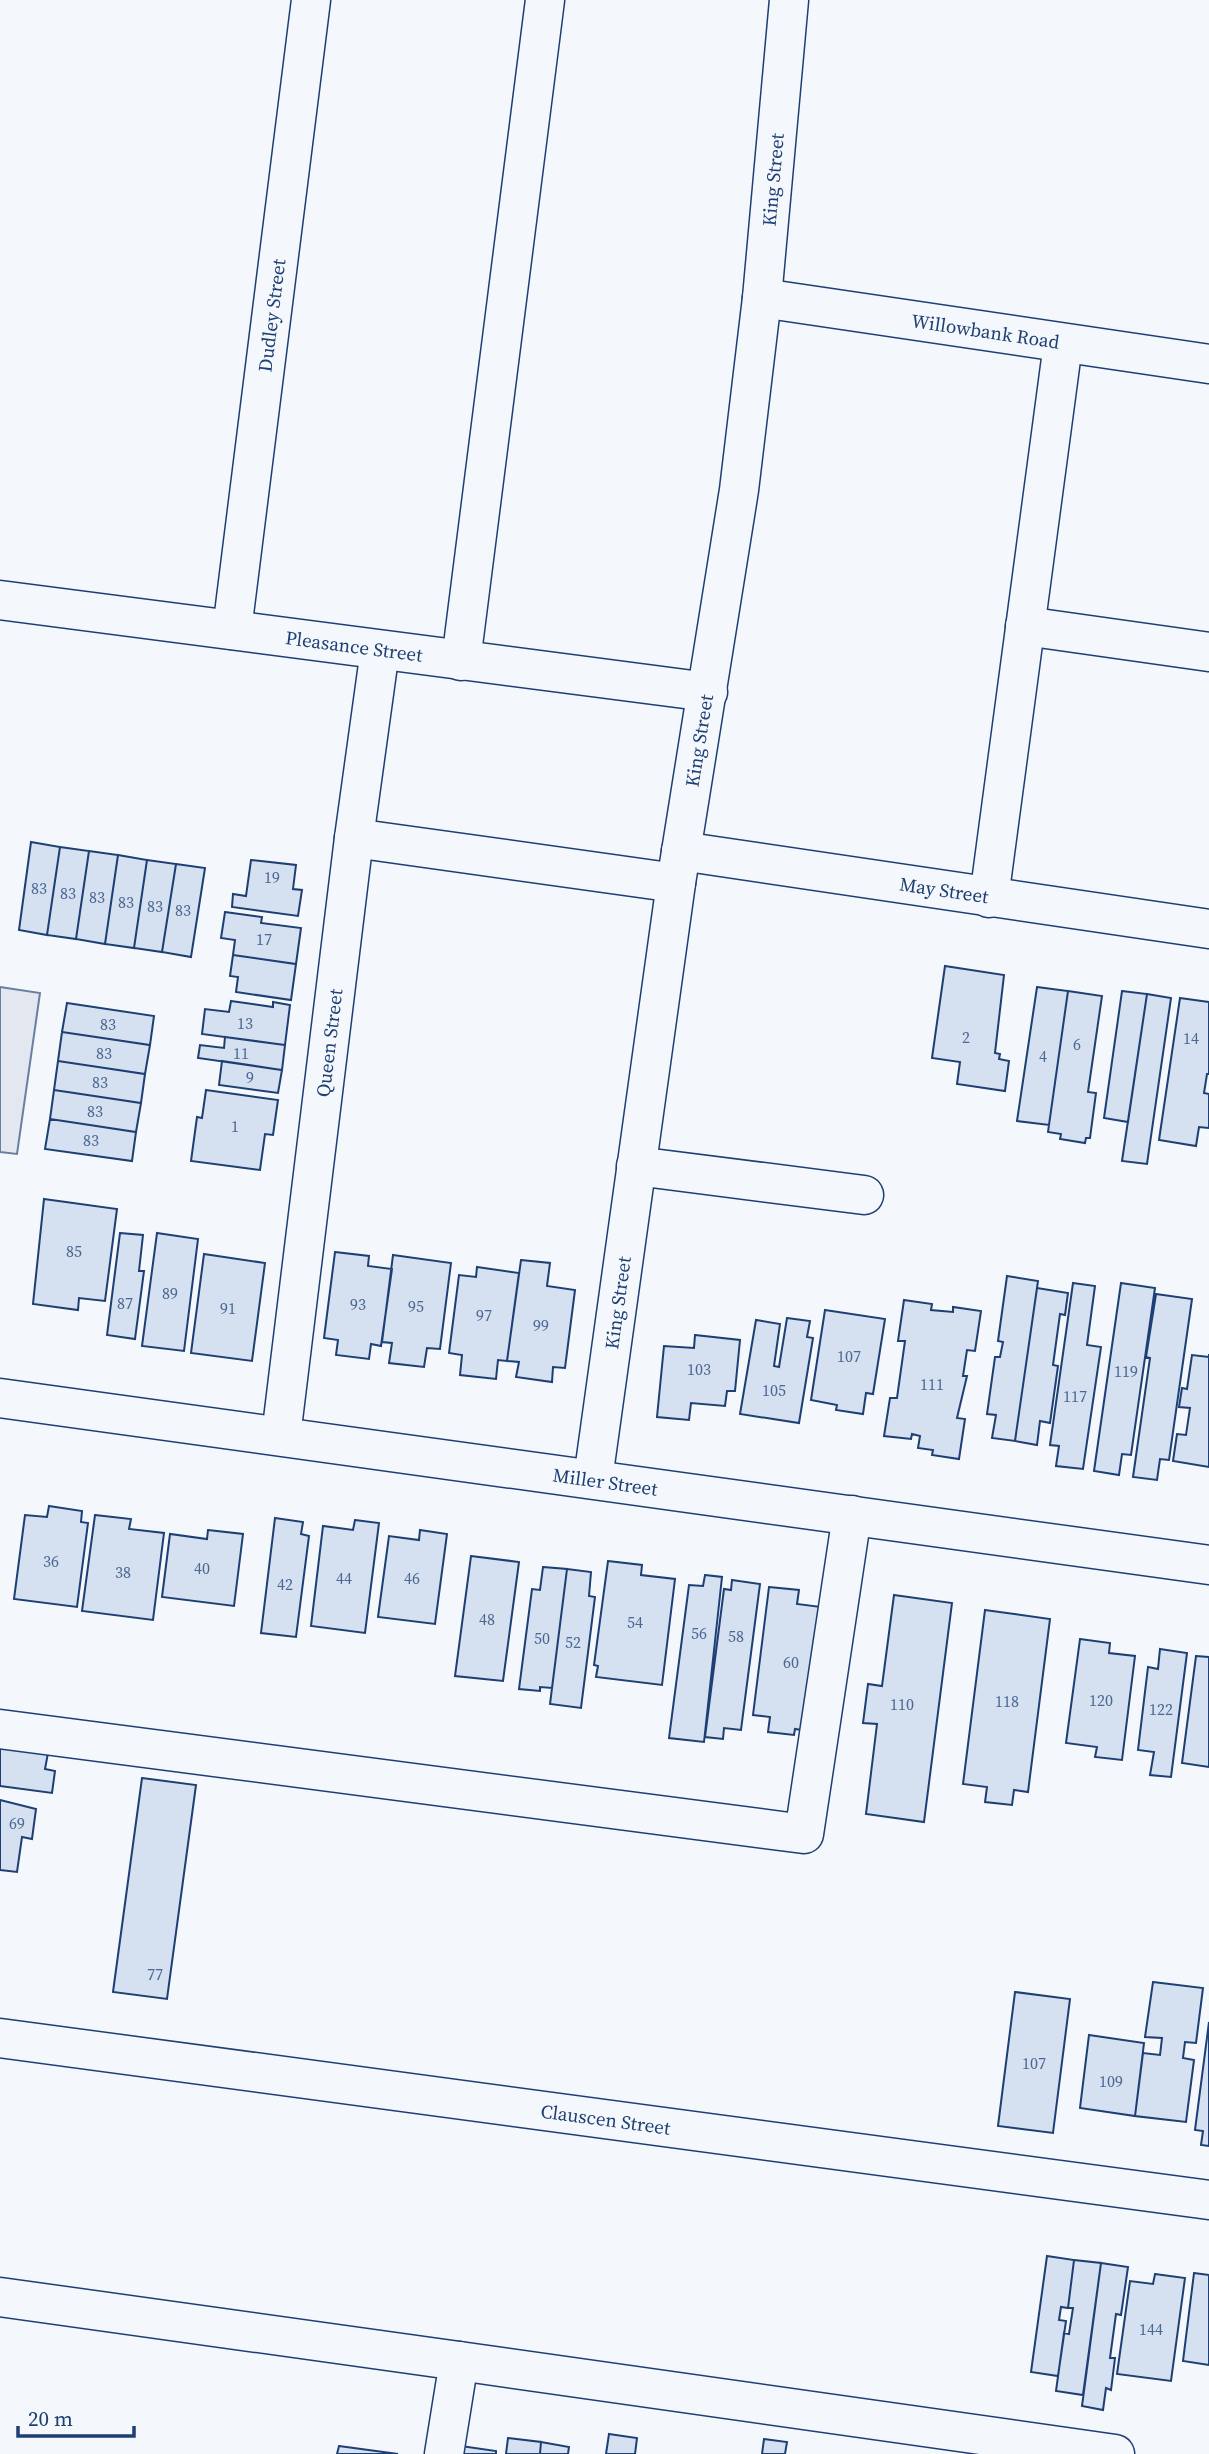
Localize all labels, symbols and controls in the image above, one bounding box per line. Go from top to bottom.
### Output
street label: King Street [756,131,790,227]
street label: Dudley Street [251,257,292,373]
street label: Willowbank Road [910,307,1062,355]
street label: Pleasance Street [284,624,425,668]
street label: King Street [679,692,719,789]
house number: 19 [264,866,280,888]
street label: May Street [898,870,991,909]
house number: 83 [31,877,47,899]
house number: 83 [60,882,76,904]
house number: 83 [89,886,105,908]
house number: 83 [118,891,134,913]
house number: 83 [147,895,163,917]
house number: 83 [175,899,191,921]
house number: 17 [256,928,272,950]
street label: Queen Street [309,986,349,1099]
house number: 13 [237,1012,253,1034]
house number: 83 [100,1013,116,1035]
house number: 2 [962,1026,970,1048]
house number: 14 [1183,1027,1199,1049]
house number: 6 [1073,1033,1081,1055]
house number: 83 [96,1042,112,1064]
house number: 11 [233,1042,249,1064]
house number: 4 [1039,1045,1047,1067]
house number: 9 [246,1066,254,1088]
house number: 83 [92,1071,108,1093]
house number: 83 [87,1100,103,1122]
house number: 1 [231,1115,239,1137]
house number: 83 [83,1129,99,1151]
house number: 85 [66,1240,82,1262]
street label: King Street [598,1254,637,1351]
house number: 89 [162,1282,178,1304]
house number: 87 [117,1292,133,1314]
house number: 93 [350,1293,366,1315]
house number: 95 [408,1295,424,1317]
house number: 91 [220,1297,236,1319]
house number: 97 [476,1304,492,1326]
house number: 99 [533,1314,549,1336]
house number: 107 [837,1345,861,1367]
house number: 103 [687,1358,711,1380]
house number: 119 [1114,1360,1138,1382]
house number: 111 [920,1373,944,1395]
house number: 105 [762,1379,786,1401]
house number: 117 [1063,1385,1087,1407]
street label: Miller Street [551,1462,660,1502]
house number: 36 [43,1550,59,1572]
house number: 40 [194,1557,210,1579]
house number: 38 [115,1561,131,1583]
house number: 44 [336,1567,352,1589]
house number: 46 [404,1567,420,1589]
house number: 42 [277,1573,293,1595]
house number: 48 [479,1608,495,1630]
house number: 54 [627,1611,643,1633]
house number: 56 [691,1622,707,1644]
house number: 58 [728,1625,744,1647]
house number: 50 [534,1627,550,1649]
house number: 52 [565,1631,581,1653]
house number: 60 [783,1651,799,1673]
house number: 120 [1089,1689,1113,1711]
house number: 118 [995,1690,1019,1712]
house number: 110 [890,1693,914,1715]
house number: 122 [1149,1698,1173,1720]
house number: 69 [9,1812,25,1834]
house number: 77 [147,1963,163,1985]
house number: 107 [1022,2052,1046,2074]
house number: 109 [1099,2070,1123,2092]
street label: Clauscen Street [539,2098,673,2141]
house number: 144 [1139,2318,1163,2340]
scale bar [18,2394,133,2438]
text: 20 m [28,2404,73,2433]

